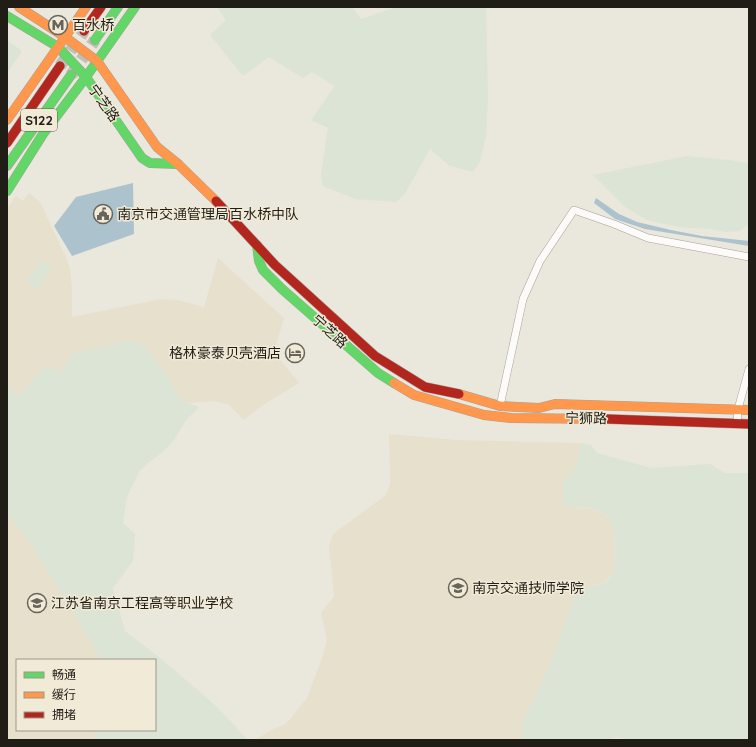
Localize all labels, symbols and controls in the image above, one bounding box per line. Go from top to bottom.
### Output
metro station icon: 百水桥 [47,14,69,36]
place label: 百水桥 [72,16,114,34]
street label: 宁芝路 [85,81,123,125]
road number: S122 [21,109,57,131]
public building icon: 南京市交通管理局百水桥中队 [92,203,114,225]
place label: 南京市交通管理局百水桥中队 [117,205,299,223]
street label: 宁芝路 [308,310,352,352]
hotel icon: 格林豪泰贝壳酒店 [284,342,306,364]
place label: 格林豪泰贝壳酒店 [169,344,281,362]
street label: 宁狮路 [565,409,607,427]
school or university icon: 南京交通技师学院 [447,577,469,599]
place label: 南京交通技师学院 [472,579,584,597]
school or university icon: 江苏省南京工程高等职业学校 [26,592,48,614]
place label: 江苏省南京工程高等职业学校 [51,594,233,612]
legend [16,659,156,731]
text: 畅通 [52,667,76,682]
text: 缓行 [52,687,76,702]
text: 拥堵 [52,707,76,722]

